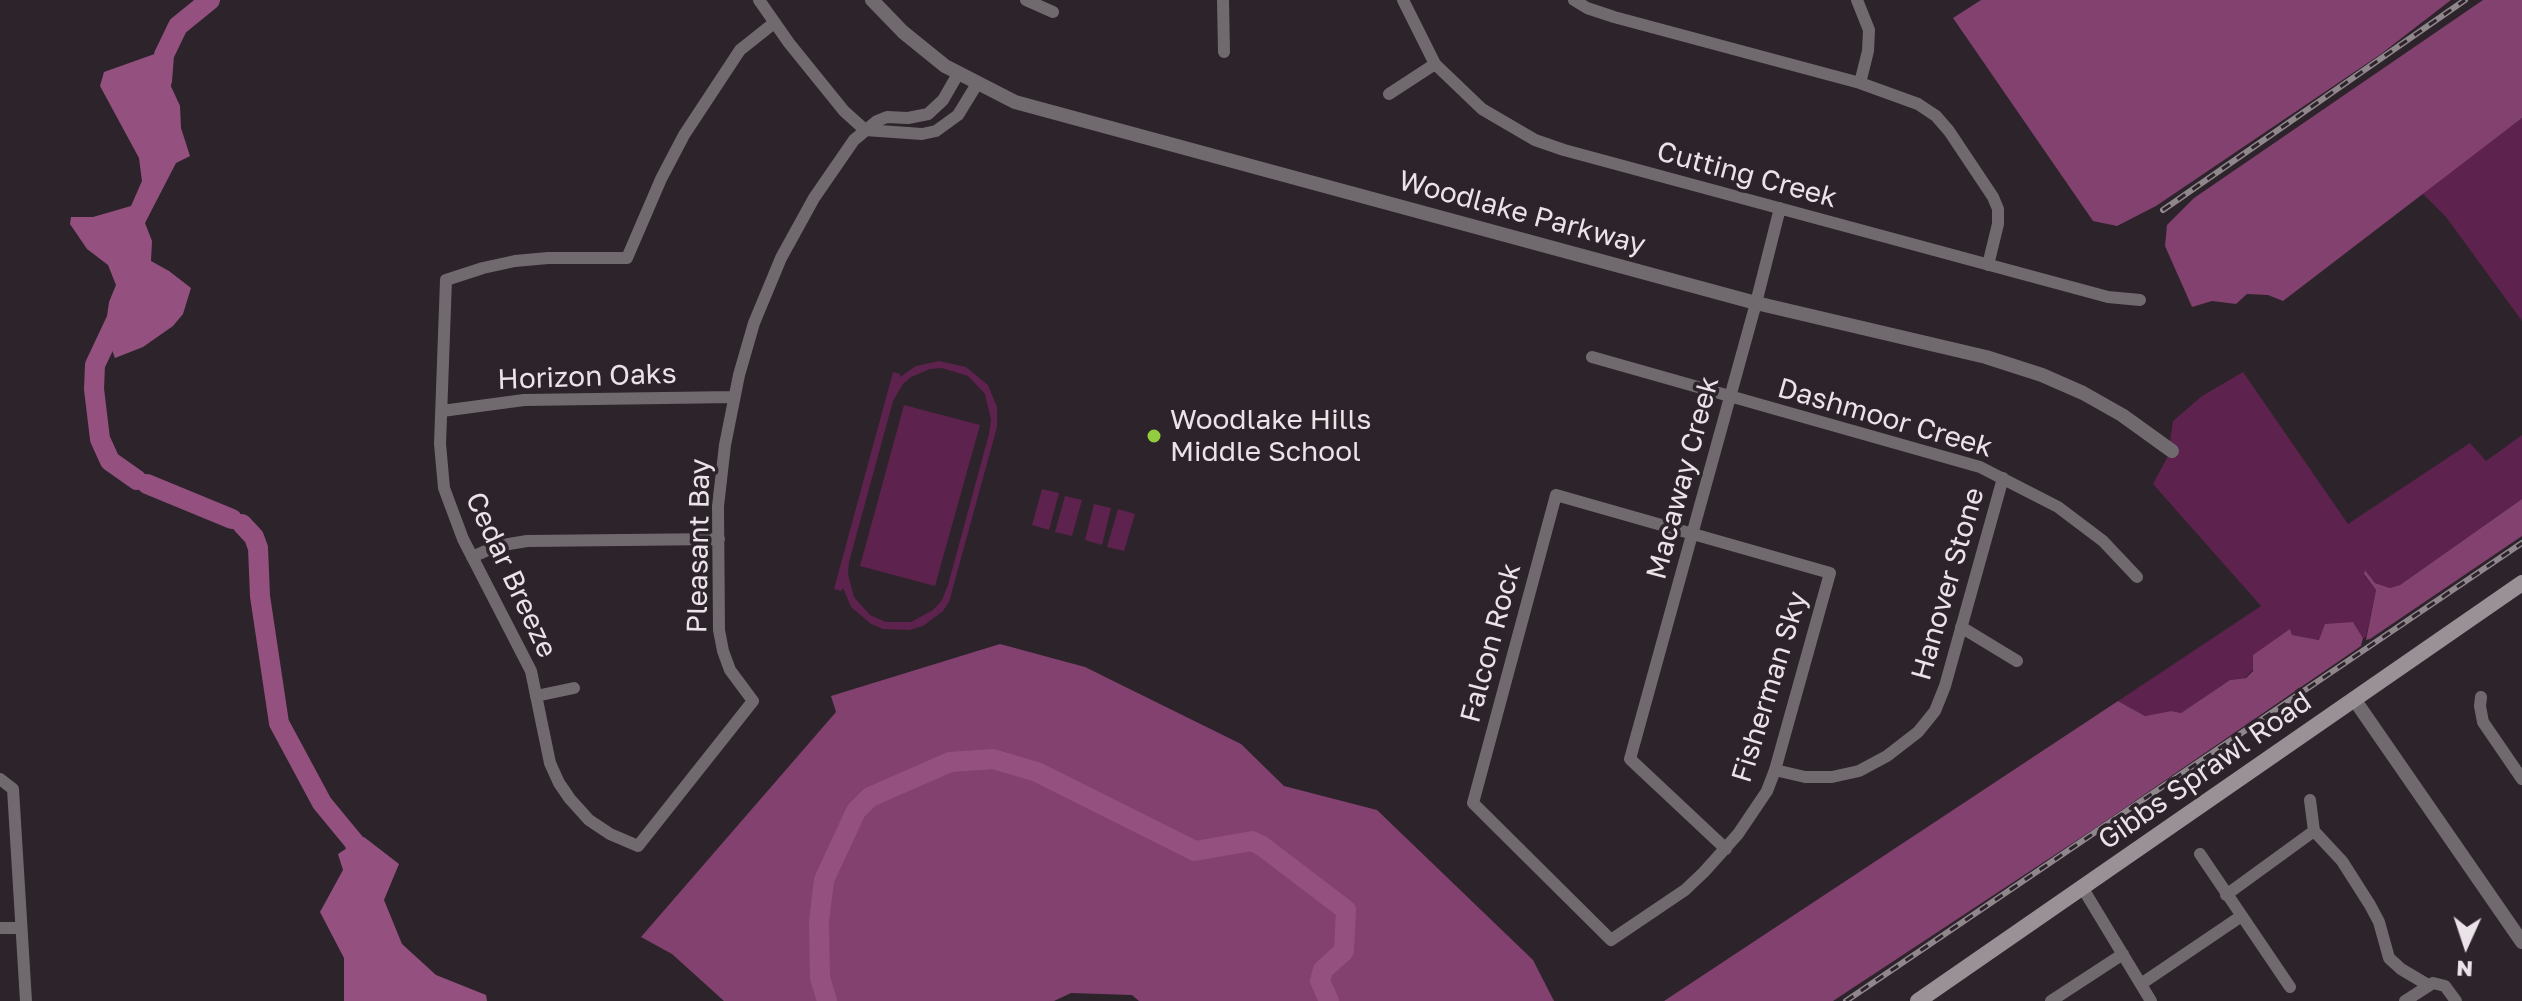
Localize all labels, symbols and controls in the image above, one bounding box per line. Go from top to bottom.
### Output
street label: Cutting Creek [1653,135,1841,215]
street label: Woodlake Parkway [1395,164,1649,262]
street label: Horizon Oaks [497,357,677,397]
street label: Dashmoor Creek [1774,371,1996,465]
street label: Macaway Creek [1640,373,1726,583]
place label: Woodlake Hills Middle School [1170,403,1371,469]
marker: Woodlake Hills Middle School [1145,427,1163,445]
street label: Pleasant Bay [681,458,717,634]
street label: Hanover Stone [1904,484,1992,684]
street label: Cedar Breeze [458,487,564,663]
street label: Falcon Rock [1454,560,1528,726]
street label: Fisherman Sky [1725,587,1815,787]
street label: Gibbs Sprawl Road [2092,685,2318,857]
north arrow [2426,905,2506,985]
text: N [2456,956,2474,983]

